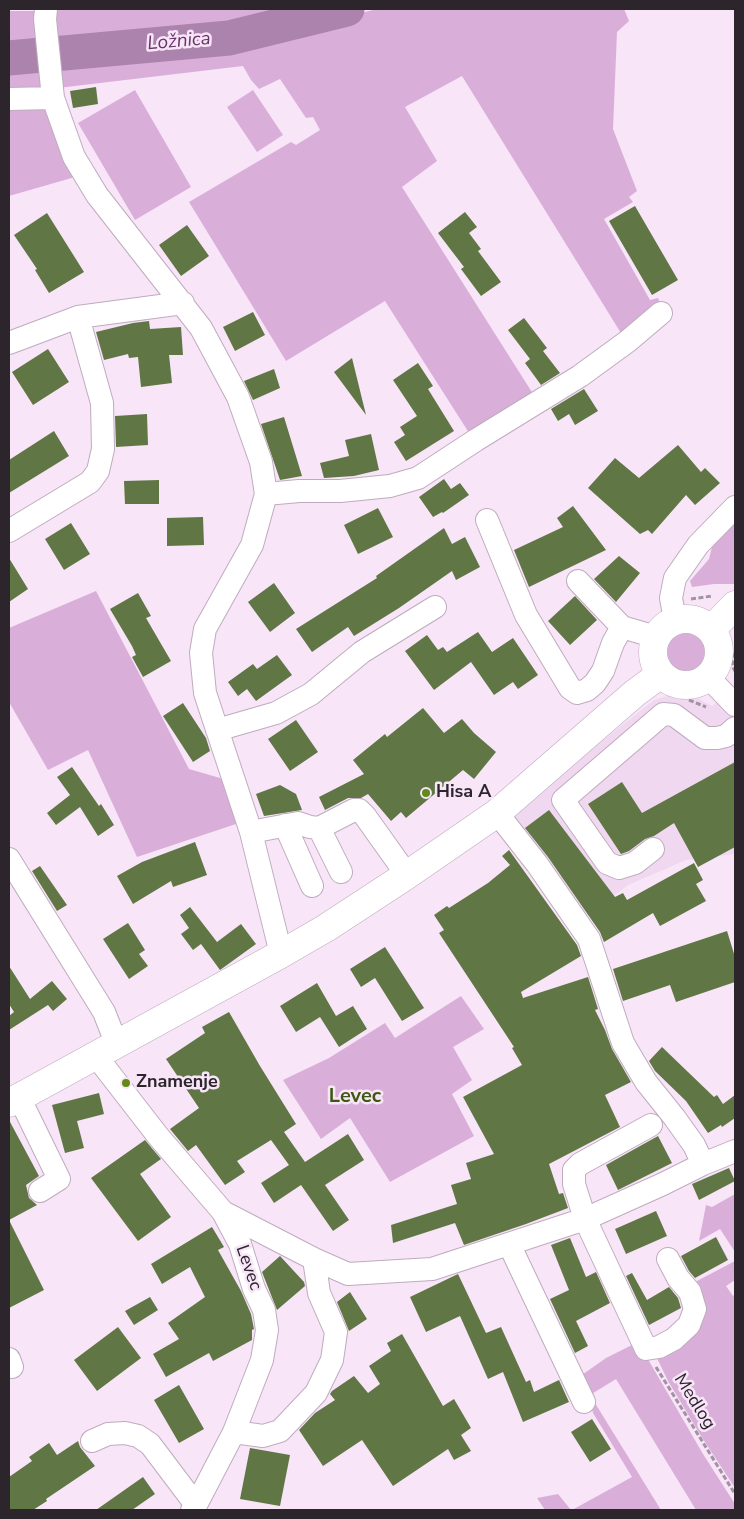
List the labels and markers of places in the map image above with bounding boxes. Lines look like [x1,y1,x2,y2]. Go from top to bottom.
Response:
place label: Hisa A [436,782,491,804]
marker: Hisa A [420,787,432,799]
place label: Znamenje [136,1072,218,1094]
marker: Znamenje [120,1077,132,1089]

